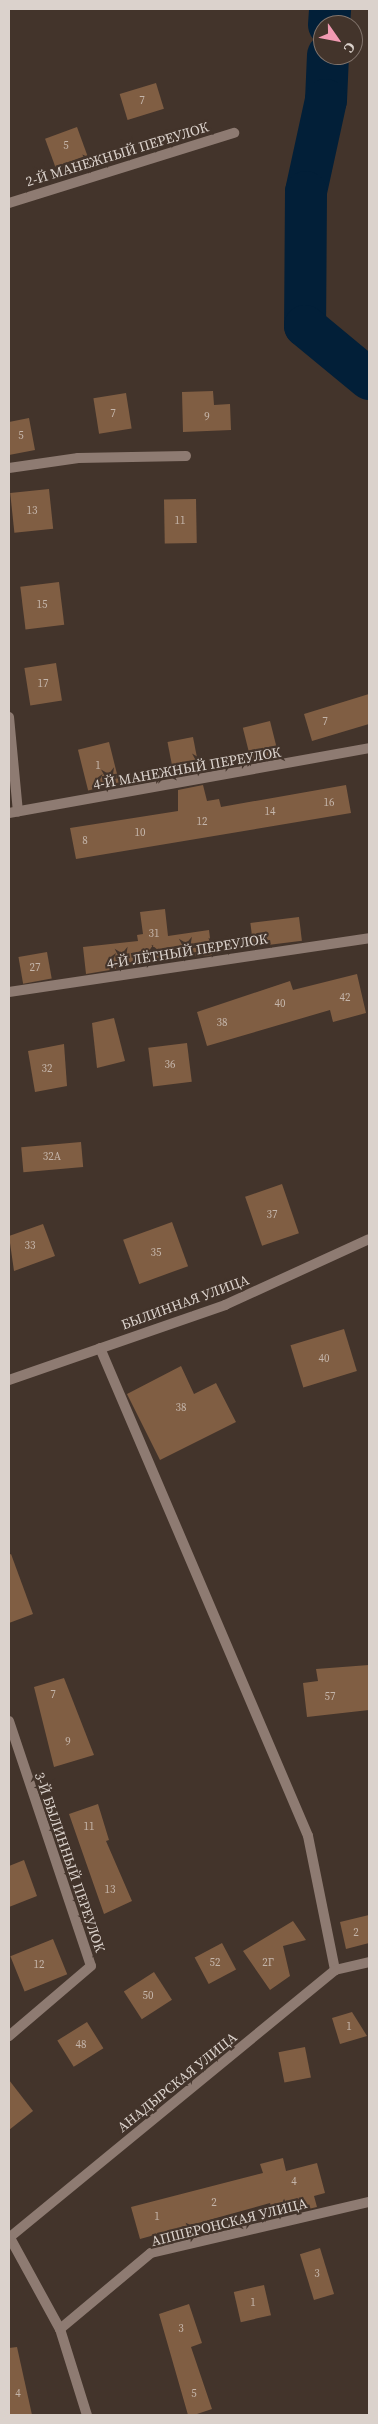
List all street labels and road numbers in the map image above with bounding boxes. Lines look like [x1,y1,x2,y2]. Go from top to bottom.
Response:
street label: 2-Й МАНЕЖНЫЙ ПЕРЕУЛОК [24,118,210,190]
street label: 4-Й МАНЕЖНЫЙ ПЕРЕУЛОК [92,743,282,793]
street label: 4-Й ЛЁТНЫЙ ПЕРЕУЛОК [105,930,269,972]
street label: БЫЛИННАЯ УЛИЦА [119,1271,251,1333]
street label: 3-Й БЫЛИННЫЙ ПЕРЕУЛОК [31,1770,109,1954]
street label: АНАДЫРСКАЯ УЛИЦА [114,2029,240,2135]
street label: АПШЕРОНСКАЯ УЛИЦА [149,2194,309,2250]

